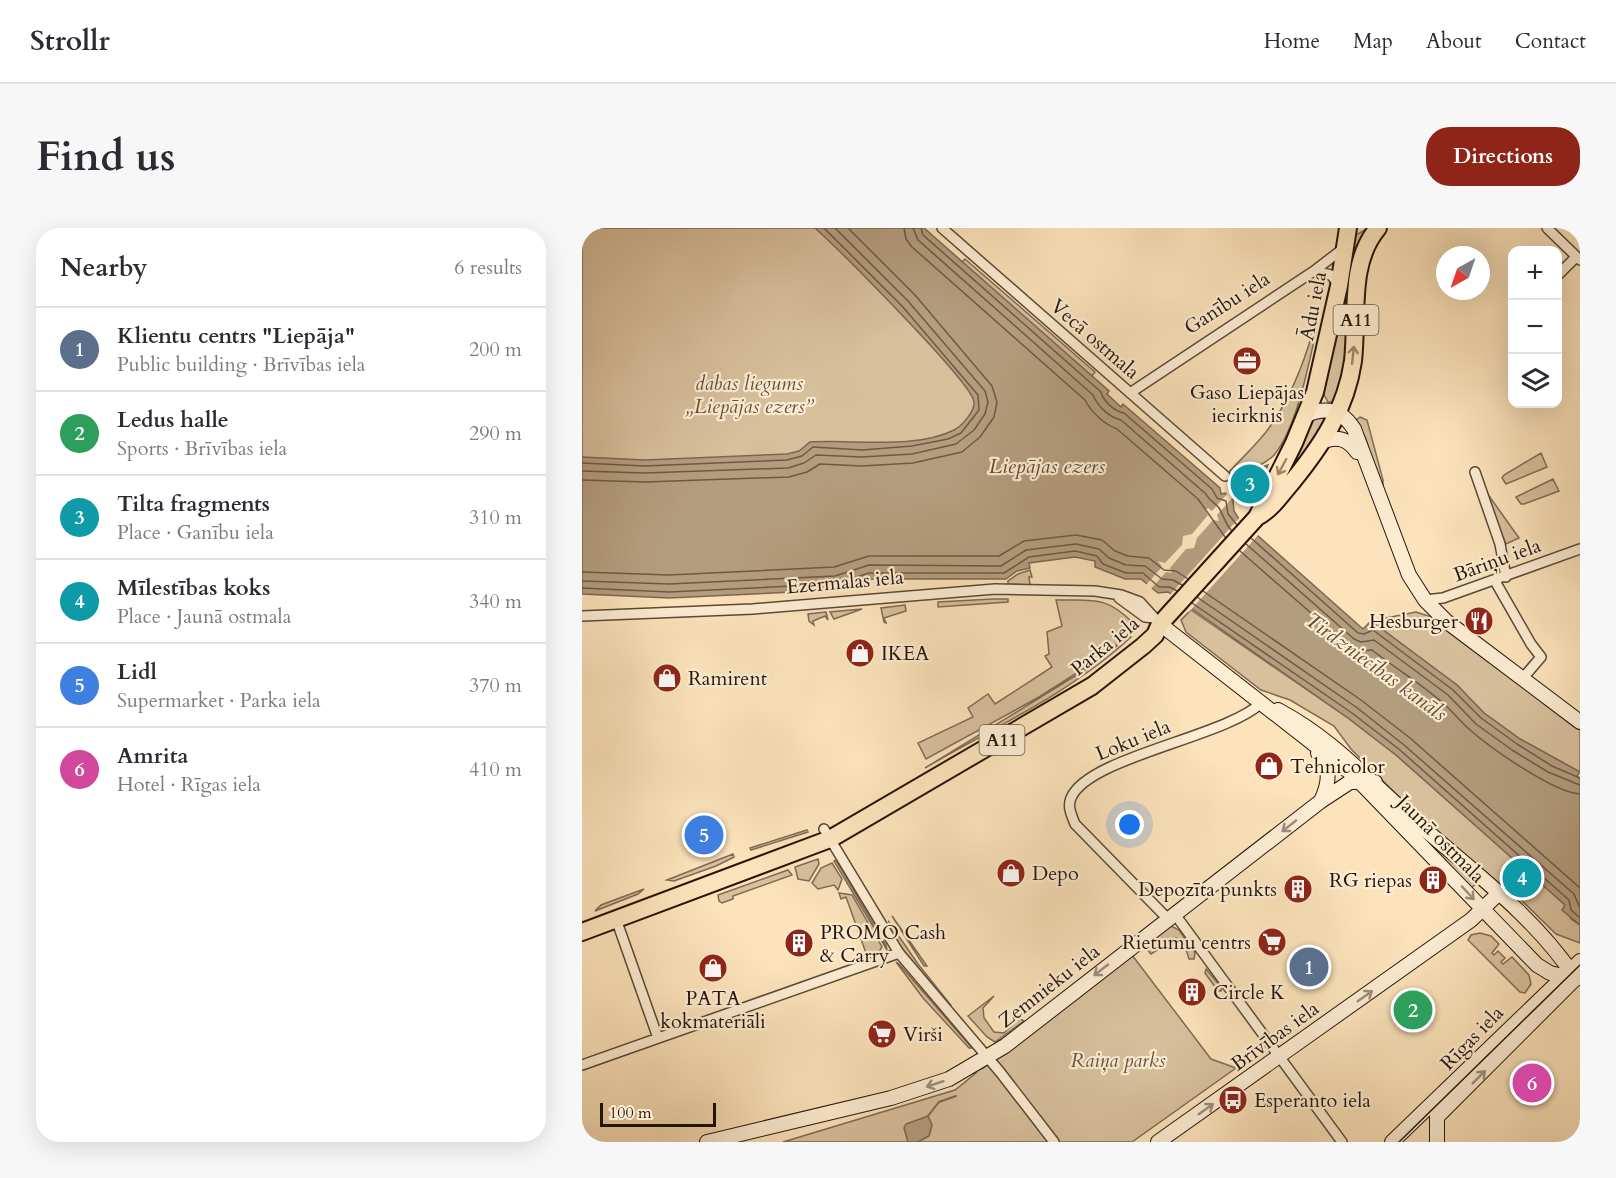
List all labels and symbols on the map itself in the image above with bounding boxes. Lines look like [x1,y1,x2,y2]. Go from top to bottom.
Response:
north arrow [1436,246,1490,300]
street label: Ganību iela [1179,265,1275,341]
street label: Ādu iela [1293,269,1333,343]
street label: Vecā ostmala [1045,293,1146,385]
road number: A11 [1334,305,1378,335]
office icon: Gaso Liepājas iecirknis [1231,345,1263,377]
one-way arrow [1347,346,1358,366]
park label: dabas liegums „Liepājas ezers” [684,370,815,420]
place label: Gaso Liepājas iecirknis [1190,379,1304,429]
water label: Liepājas ezers [989,452,1105,481]
one-way arrow [1276,458,1288,475]
pin: 3 [1230,462,1270,506]
street label: Bāriņu iela [1450,532,1545,588]
street label: Ezermalas iela [785,563,905,601]
restaurant icon: Hesburger [1463,605,1495,637]
water label: Tirdzniecības kanāls [1299,606,1453,728]
place label: Hesburger [1369,608,1459,635]
street label: Parka iela [1065,610,1145,682]
shop icon: IKEA [844,637,876,669]
place label: IKEA [881,640,930,667]
shop icon: Ramirent [651,662,683,694]
place label: Ramirent [688,665,768,692]
street label: Loku iela [1092,713,1175,767]
road number: A11 [980,725,1024,755]
shop icon: Tehnicolor [1253,750,1285,782]
place label: Tehnicolor [1290,753,1386,780]
street label: Jaunā ostmala [1389,787,1491,889]
your location [1115,810,1144,839]
pin: 5 [684,812,724,858]
one-way arrow [1281,820,1297,832]
pin: 4 [1502,856,1542,900]
shop icon: Depo [995,857,1027,889]
place label: Depo [1032,860,1079,887]
building icon: RG riepas [1417,864,1449,896]
place label: RG riepas [1329,867,1412,894]
building icon: Depozīta punkts [1282,873,1314,905]
place label: Depozīta punkts [1138,876,1277,903]
one-way arrow [1460,885,1474,900]
place label: PROMO Cash & Carry [820,919,946,969]
supermarket icon: Rietumu centrs [1256,926,1288,958]
building icon: PROMO Cash & Carry [783,927,815,959]
place label: Rietumu centrs [1122,929,1251,956]
street label: Zemnieku iela [993,938,1106,1034]
pin: 1 [1290,944,1328,990]
shop icon: PATA kokmateriāli [697,952,729,984]
one-way arrow [1093,964,1109,977]
building icon: Circle K [1176,976,1208,1008]
place label: Circle K [1213,979,1285,1006]
place label: PATA kokmateriāli [660,985,766,1035]
pin: 2 [1394,988,1432,1032]
one-way arrow [1356,990,1372,1002]
street label: Brīvības iela [1226,995,1325,1077]
street label: Rīgas iela [1434,1000,1510,1076]
supermarket icon: Virši [866,1018,898,1050]
place label: Virši [903,1021,943,1048]
park label: Raiņa parks [1070,1047,1166,1074]
pin: 6 [1512,1060,1552,1106]
one-way arrow [1471,1070,1486,1084]
one-way arrow [926,1079,945,1090]
bus stop icon: Esperanto iela [1217,1084,1249,1116]
place label: Esperanto iela [1254,1087,1371,1114]
scale bar [600,1100,716,1128]
one-way arrow [1197,1103,1214,1115]

